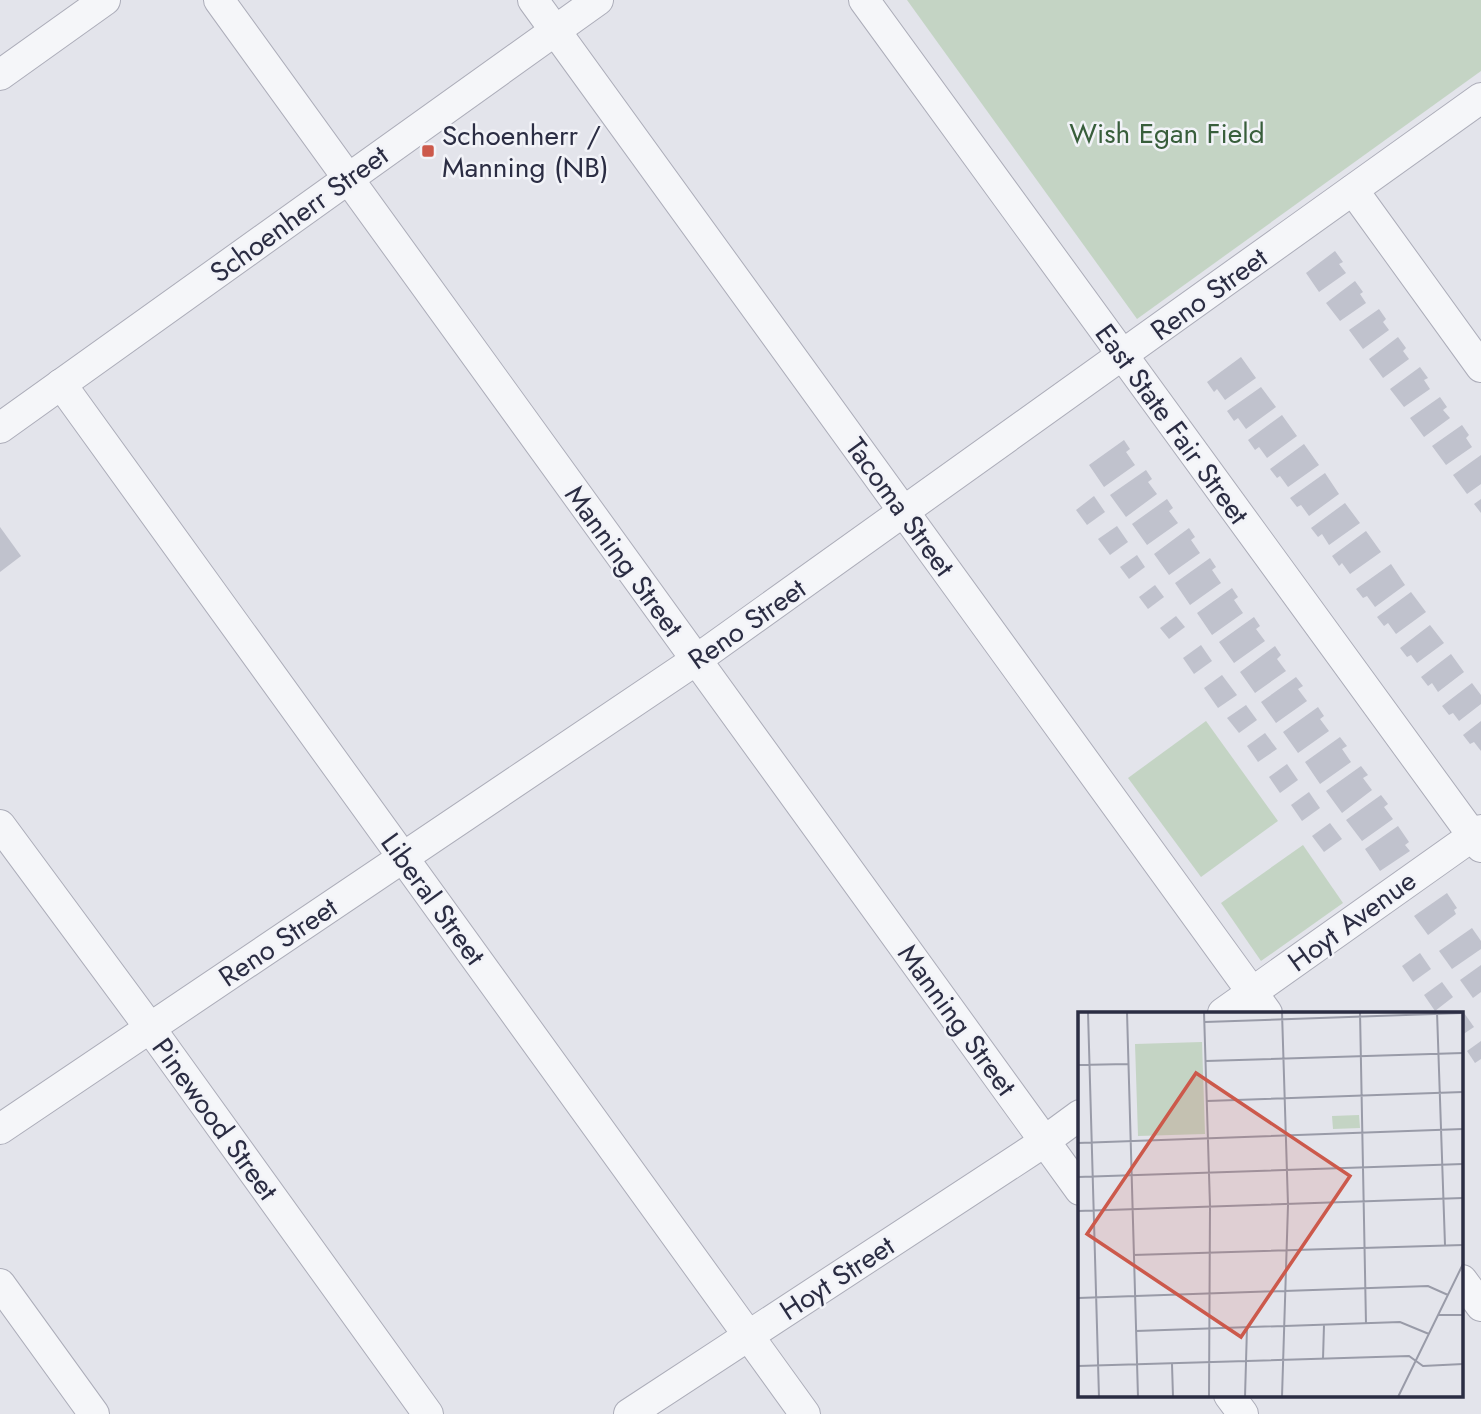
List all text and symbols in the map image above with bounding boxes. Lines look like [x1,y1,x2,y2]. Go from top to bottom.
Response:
park label: Wish Egan Field [1069,113,1265,154]
place label: Schoenherr / Manning (NB) [442,115,609,188]
street label: Schoenherr Street [201,135,397,293]
marker: Schoenherr / Manning (NB) [420,143,436,159]
street label: Reno Street [1142,237,1276,350]
street label: East State Fair Street [1085,315,1259,533]
street label: Tacoma Street [836,429,965,585]
street label: Manning Street [555,477,693,646]
street label: Reno Street [680,568,814,680]
street label: Liberal Street [371,824,495,974]
street label: Hoyt Avenue [1279,860,1425,982]
street label: Reno Street [210,887,346,997]
street label: Manning Street [888,936,1026,1105]
inset map [1078,1012,1464,1396]
street label: Pinewood Street [142,1029,288,1209]
street label: Hoyt Street [772,1225,903,1330]

